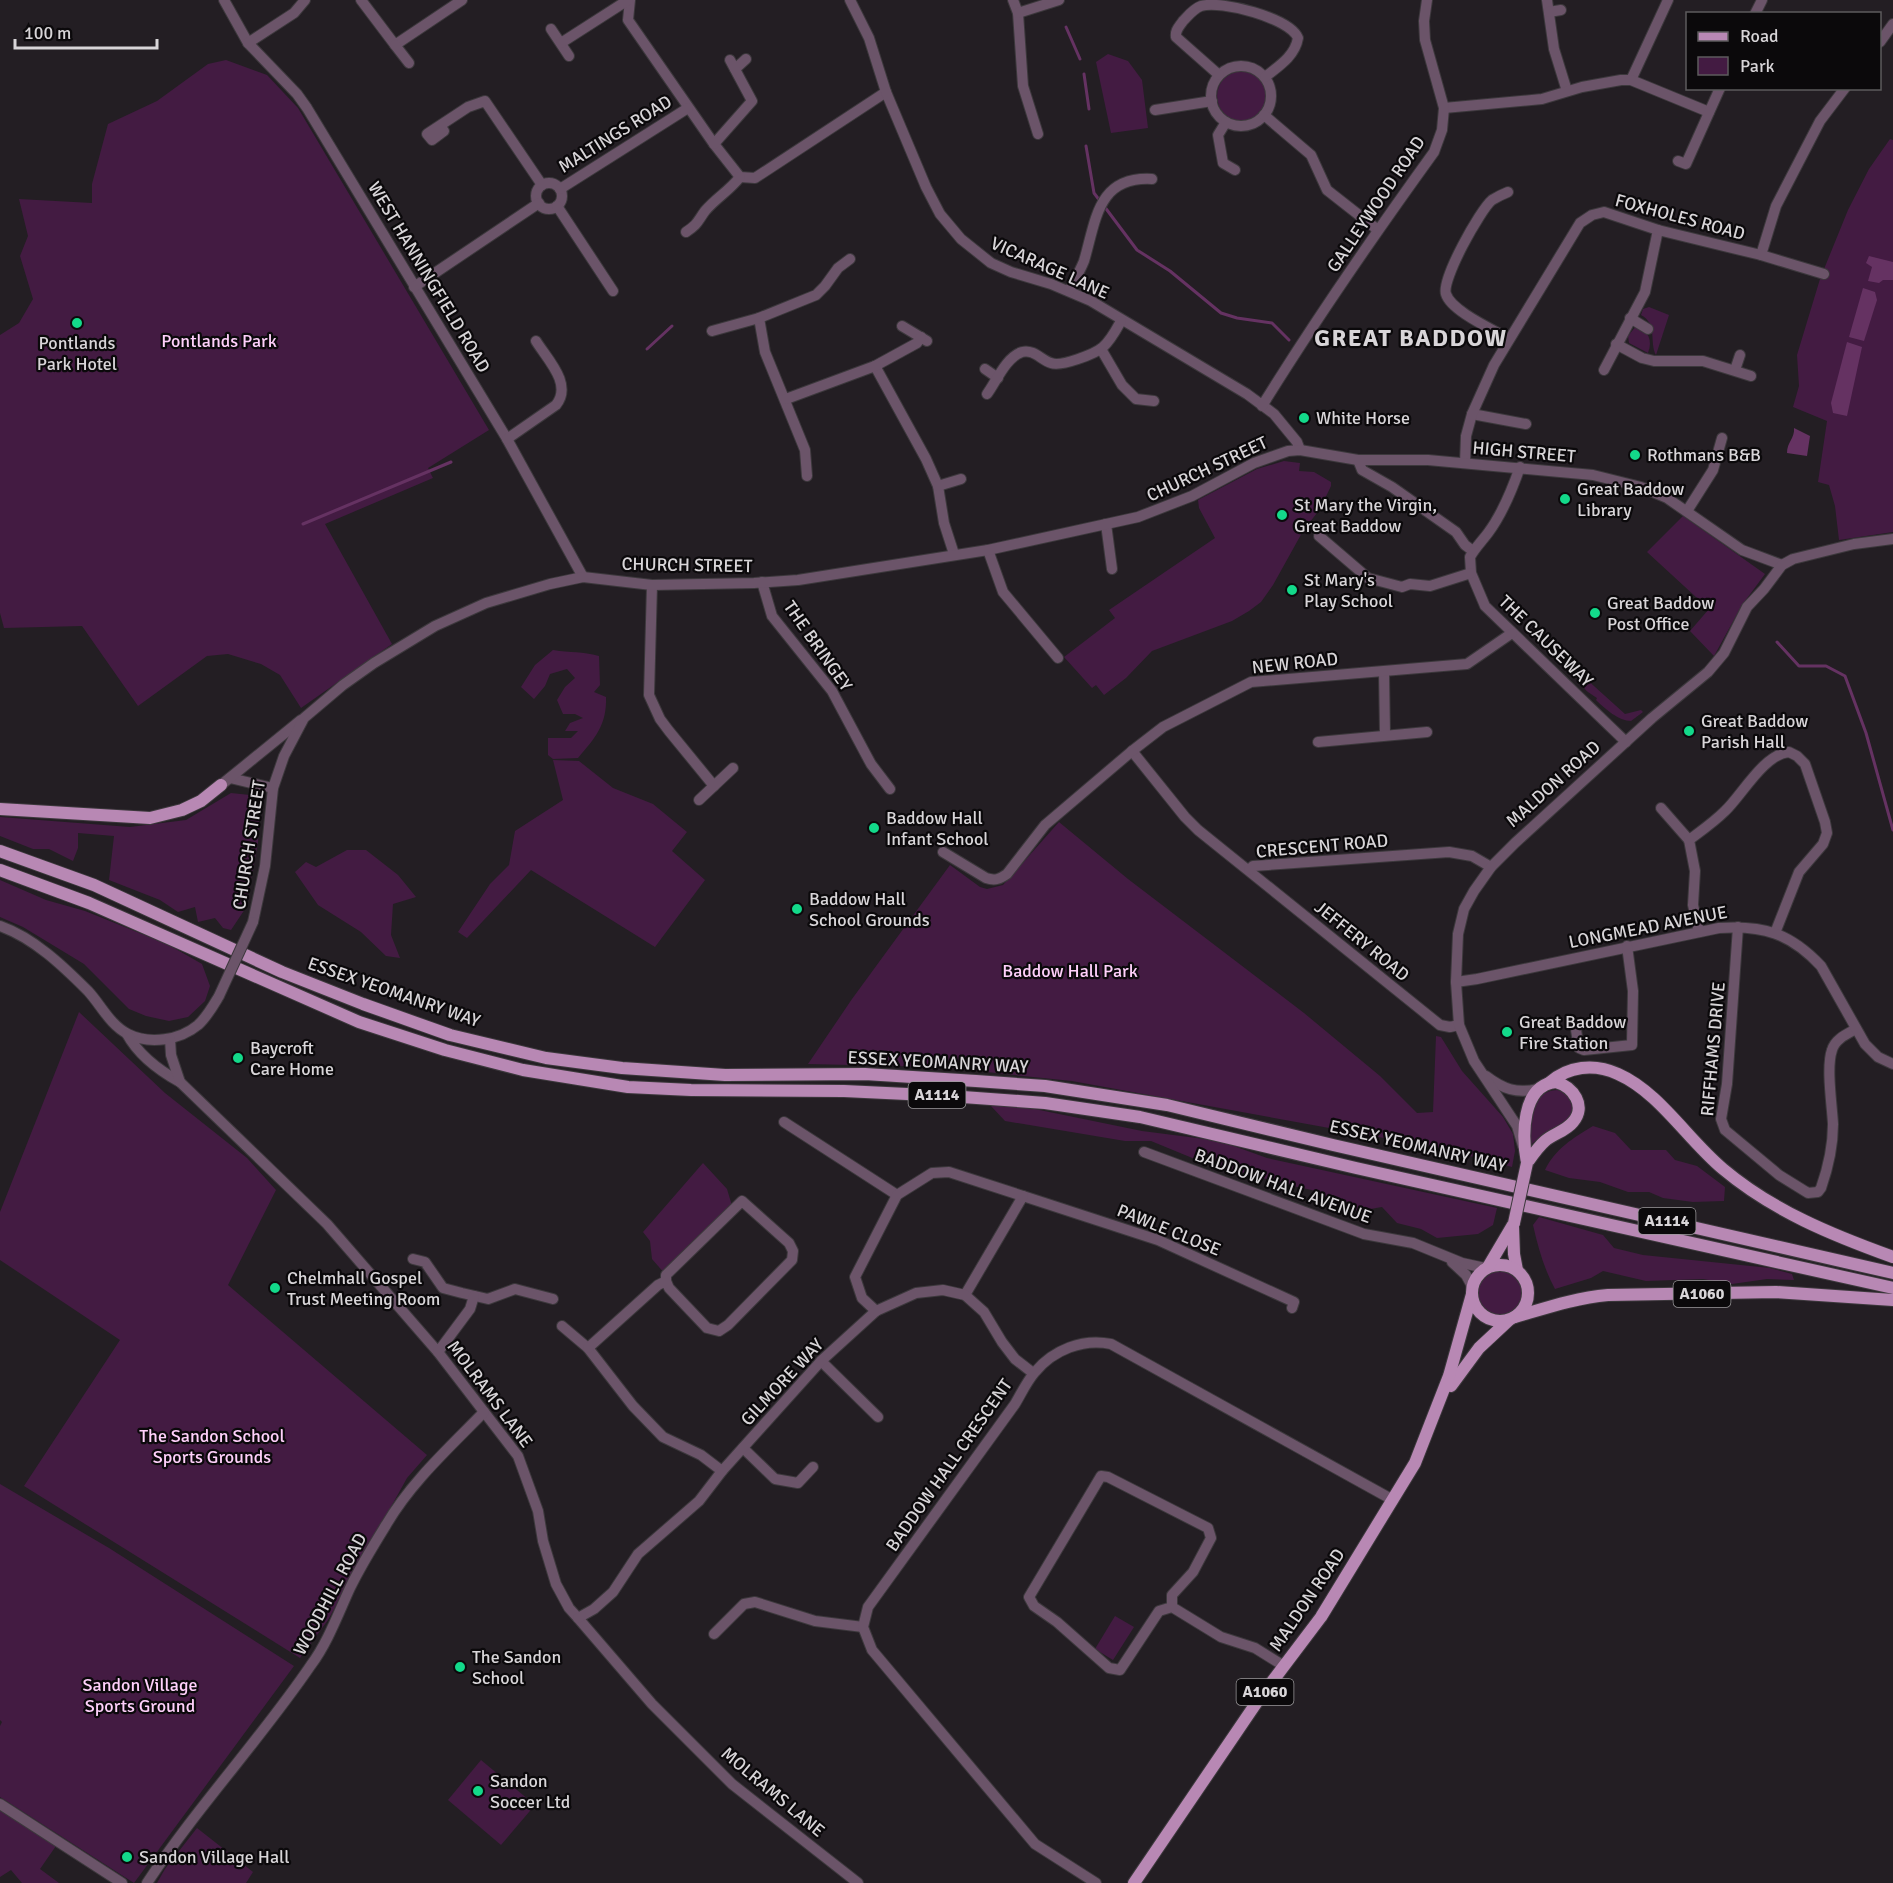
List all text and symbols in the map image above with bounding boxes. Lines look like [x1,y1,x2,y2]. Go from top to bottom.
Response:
scale bar [15,12,158,50]
legend [1686,12,1881,90]
text: 100 m [24,22,71,44]
text: Road [1740,25,1779,47]
text: Park [1740,55,1775,77]
street label: MALTINGS ROAD [554,90,676,178]
street label: GALLEYWOOD ROAD [1322,132,1430,276]
street label: WEST HANNINGFIELD ROAD [363,177,495,377]
street label: FOXHOLES ROAD [1613,189,1747,245]
street label: VICARAGE LANE [987,232,1113,304]
marker: Pontlands Park Hotel [70,316,84,330]
district label: GREAT BADDOW [1314,323,1508,353]
park label: Pontlands Park [161,330,277,352]
place label: Pontlands Park Hotel [37,332,117,375]
place label: White Horse [1316,407,1410,429]
marker: White Horse [1297,411,1311,425]
street label: CHURCH STREET [1143,431,1271,507]
street label: HIGH STREET [1471,437,1577,467]
place label: Rothmans B&B [1647,444,1761,466]
marker: Rothmans B&B [1628,448,1642,462]
place label: Great Baddow Library [1577,478,1684,521]
marker: Great Baddow Library [1558,492,1572,506]
place label: St Mary the Virgin, Great Baddow [1294,494,1437,537]
marker: St Mary the Virgin, Great Baddow [1275,508,1289,522]
street label: CHURCH STREET [621,553,753,577]
place label: St Mary's Play School [1304,569,1393,612]
marker: St Mary's Play School [1285,583,1299,597]
street label: THE CAUSEWAY [1494,590,1598,692]
place label: Great Baddow Post Office [1607,592,1714,635]
street label: THE BRINGEY [779,597,857,695]
marker: Great Baddow Post Office [1588,606,1602,620]
street label: NEW ROAD [1251,648,1339,678]
place label: Great Baddow Parish Hall [1701,710,1808,753]
marker: Great Baddow Parish Hall [1682,724,1696,738]
street label: MALDON ROAD [1501,736,1605,832]
street label: CHURCH STREET [228,778,270,911]
place label: Baddow Hall Infant School [886,807,989,850]
marker: Baddow Hall Infant School [867,821,881,835]
street label: CRESCENT ROAD [1255,829,1389,863]
place label: Baddow Hall School Grounds [809,888,930,931]
street label: JEFFERY ROAD [1310,896,1414,986]
street label: LONGMEAD AVENUE [1567,901,1729,953]
marker: Baddow Hall School Grounds [790,902,804,916]
street label: ESSEX YEOMANRY WAY [305,952,483,1032]
park label: Baddow Hall Park [1002,960,1138,982]
street label: RIFFHAMS DRIVE [1696,981,1730,1117]
place label: Great Baddow Fire Station [1519,1011,1626,1054]
marker: Great Baddow Fire Station [1500,1025,1514,1039]
place label: Baycroft Care Home [250,1037,334,1080]
street label: ESSEX YEOMANRY WAY [847,1046,1029,1078]
marker: Baycroft Care Home [231,1051,245,1065]
road number: A1114 [908,1082,966,1108]
street label: ESSEX YEOMANRY WAY [1327,1115,1509,1177]
street label: BADDOW HALL AVENUE [1191,1144,1375,1228]
street label: PAWLE CLOSE [1114,1199,1224,1261]
road number: A1114 [1638,1208,1696,1234]
place label: Chelmhall Gospel Trust Meeting Room [287,1267,440,1310]
marker: Chelmhall Gospel Trust Meeting Room [268,1281,282,1295]
road number: A1060 [1674,1281,1730,1307]
street label: GILMORE WAY [736,1334,828,1430]
street label: MOLRAMS LANE [443,1336,537,1452]
street label: BADDOW HALL CRESCENT [881,1374,1017,1556]
park label: The Sandon School Sports Grounds [139,1425,285,1468]
street label: WOODHILL ROAD [289,1529,371,1659]
street label: MALDON ROAD [1265,1544,1349,1656]
place label: The Sandon School [472,1646,561,1689]
marker: The Sandon School [453,1660,467,1674]
park label: Sandon Village Sports Ground [83,1674,197,1717]
road number: A1060 [1236,1679,1294,1705]
street label: MOLRAMS LANE [717,1742,829,1842]
place label: Sandon Soccer Ltd [490,1770,570,1813]
marker: Sandon Soccer Ltd [471,1784,485,1798]
place label: Sandon Village Hall [139,1846,289,1868]
marker: Sandon Village Hall [120,1850,134,1864]

